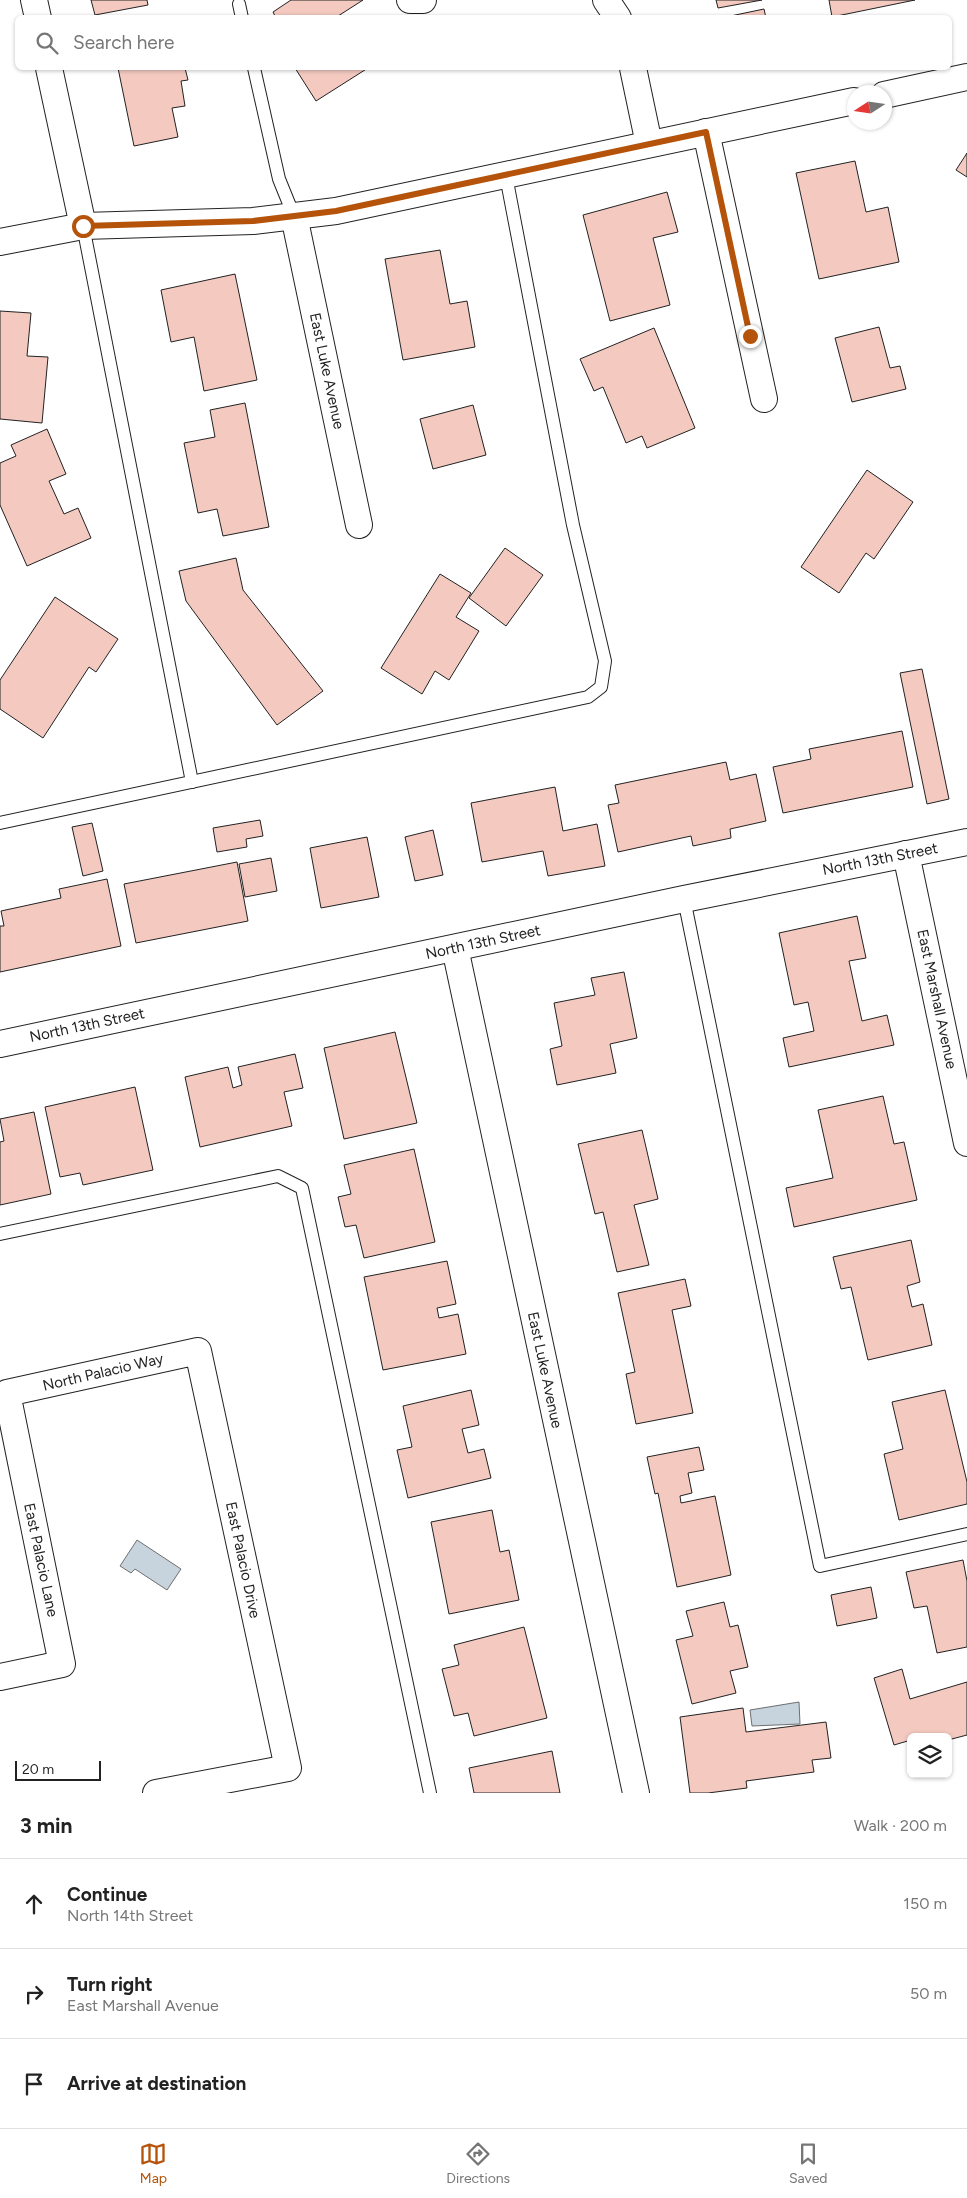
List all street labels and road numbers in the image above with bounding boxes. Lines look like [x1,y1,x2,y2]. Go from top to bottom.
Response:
street label: East Luke Avenue [306,311,348,431]
street label: North 13th Street [821,839,940,879]
street label: North 13th Street [424,921,543,963]
street label: East Marshall Avenue [913,928,961,1070]
street label: North 13th Street [28,1004,147,1046]
street label: East Luke Avenue [524,1310,566,1430]
street label: North Palacio Way [41,1349,165,1395]
street label: East Palacio Drive [222,1500,264,1620]
street label: East Palacio Lane [20,1501,62,1619]

